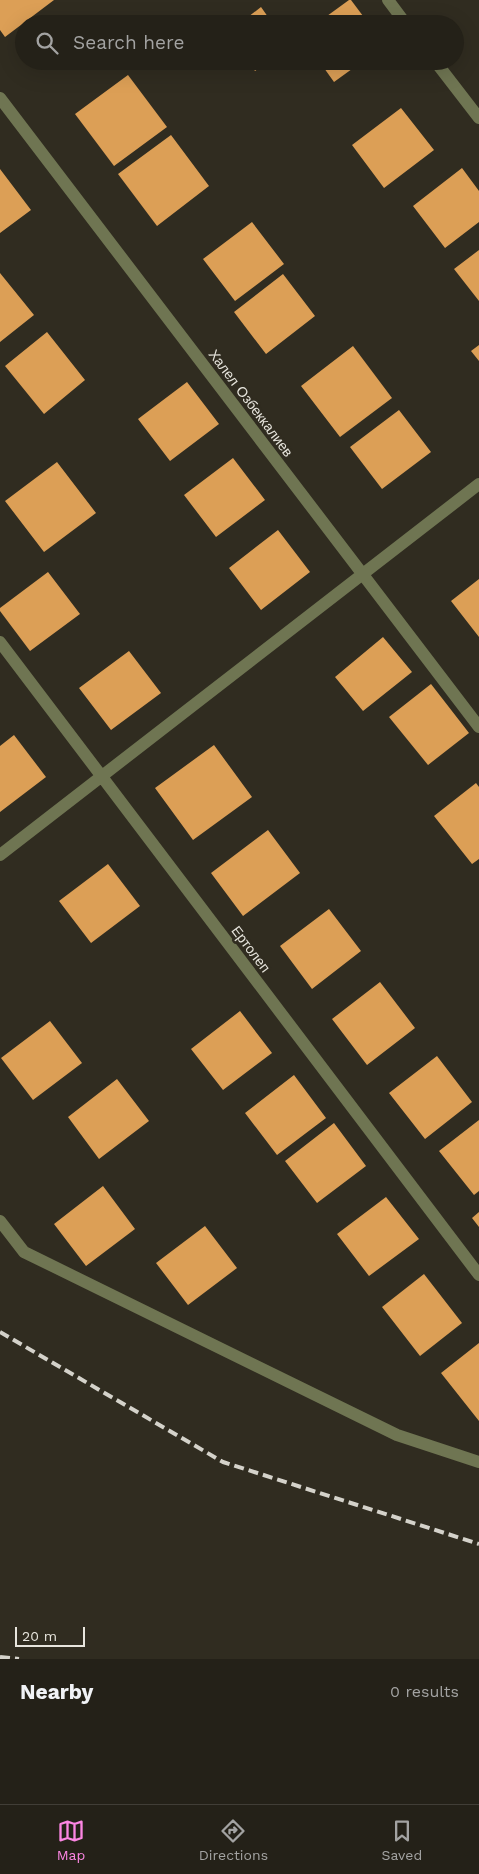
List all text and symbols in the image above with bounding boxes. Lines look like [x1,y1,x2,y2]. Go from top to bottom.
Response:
search box [15,15,464,70]
icon: search [33,29,61,57]
text: Search here [73,31,184,54]
street label: Халел Озбеккалиев [206,346,296,460]
street label: Ертолеп [228,923,274,975]
scale bar [15,1624,85,1647]
text: 20 m [22,1628,57,1644]
text: Nearby [20,1679,93,1704]
text: 0 results [390,1682,459,1701]
tab: Map [57,1817,85,1863]
tab: Directions [199,1817,268,1863]
tab: Saved [382,1817,422,1863]

